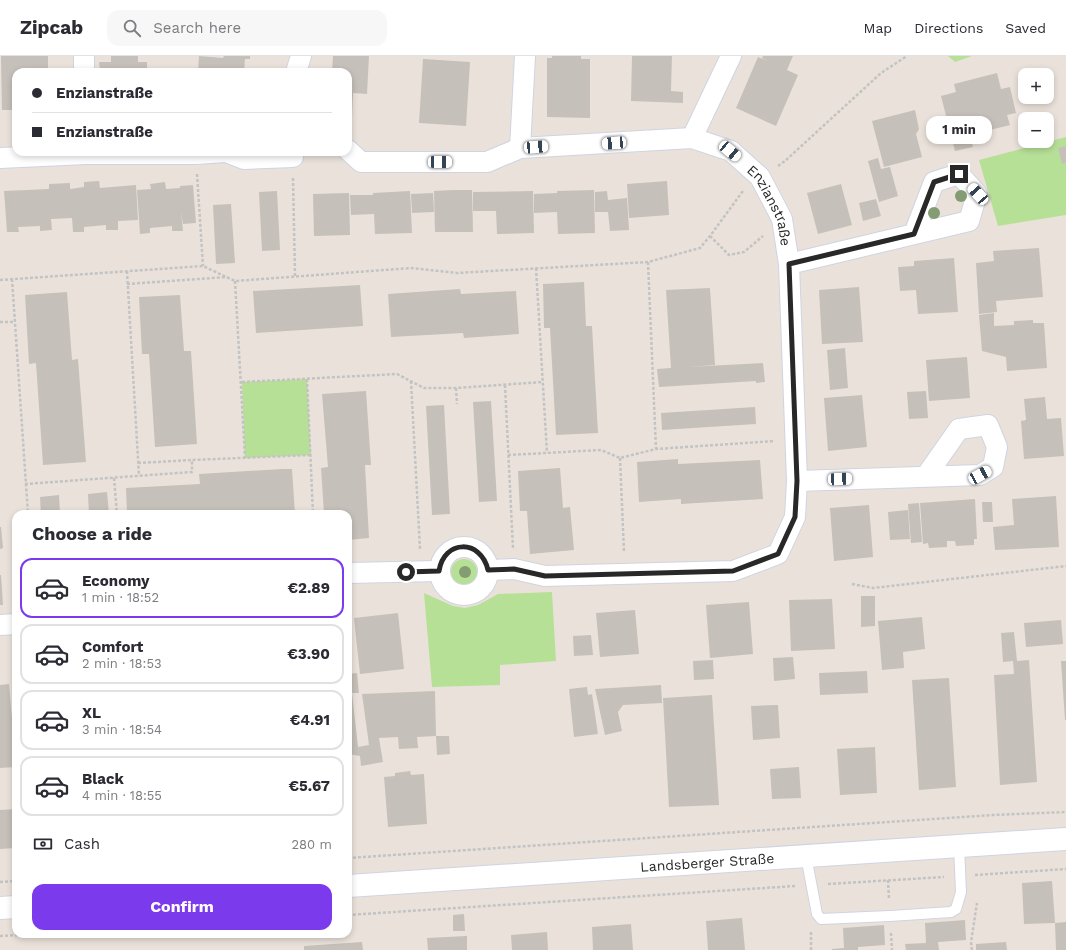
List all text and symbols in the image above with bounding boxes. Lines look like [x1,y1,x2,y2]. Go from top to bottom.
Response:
search box [107,10,387,46]
text: Zipcab [20,16,83,39]
icon: search [121,17,143,39]
text: Search here [153,19,241,37]
text: Map [864,20,892,36]
text: Directions [914,20,983,36]
text: Saved [1005,20,1046,36]
map controls [1018,68,1054,148]
button: + [1018,68,1054,104]
text: Enzianstraße [56,84,153,102]
button: − [1018,112,1054,148]
callout: 1 min [926,116,992,144]
text: 1 min [942,122,976,137]
text: Enzianstraße [56,123,153,141]
car [602,136,626,150]
car [717,139,743,163]
car [524,140,548,154]
car [428,156,452,168]
street label: Enzianstraße [744,161,794,247]
route end [950,165,968,183]
car [966,181,990,207]
car [967,464,993,486]
car [828,473,852,485]
text: Choose a ride [32,523,152,544]
route start [397,563,415,581]
icon: car [34,570,70,606]
text: Economy [82,572,149,590]
text: €2.89 [288,579,330,597]
text: 1 min · 18:52 [82,590,159,605]
icon: car [34,636,70,672]
text: Comfort [82,638,143,656]
text: €3.90 [287,645,330,663]
text: 2 min · 18:53 [82,656,162,671]
icon: car [34,702,70,738]
text: XL [82,704,101,722]
text: €4.91 [290,711,330,729]
text: 3 min · 18:54 [82,722,162,737]
icon: car [34,768,70,804]
text: Black [82,770,124,788]
text: €5.67 [288,777,330,795]
text: 4 min · 18:55 [82,788,162,803]
icon: cash [32,833,54,855]
text: Cash [64,835,100,853]
text: 280 m [292,837,332,852]
street label: Landsberger Straße [640,850,775,875]
button: Confirm [32,884,332,930]

